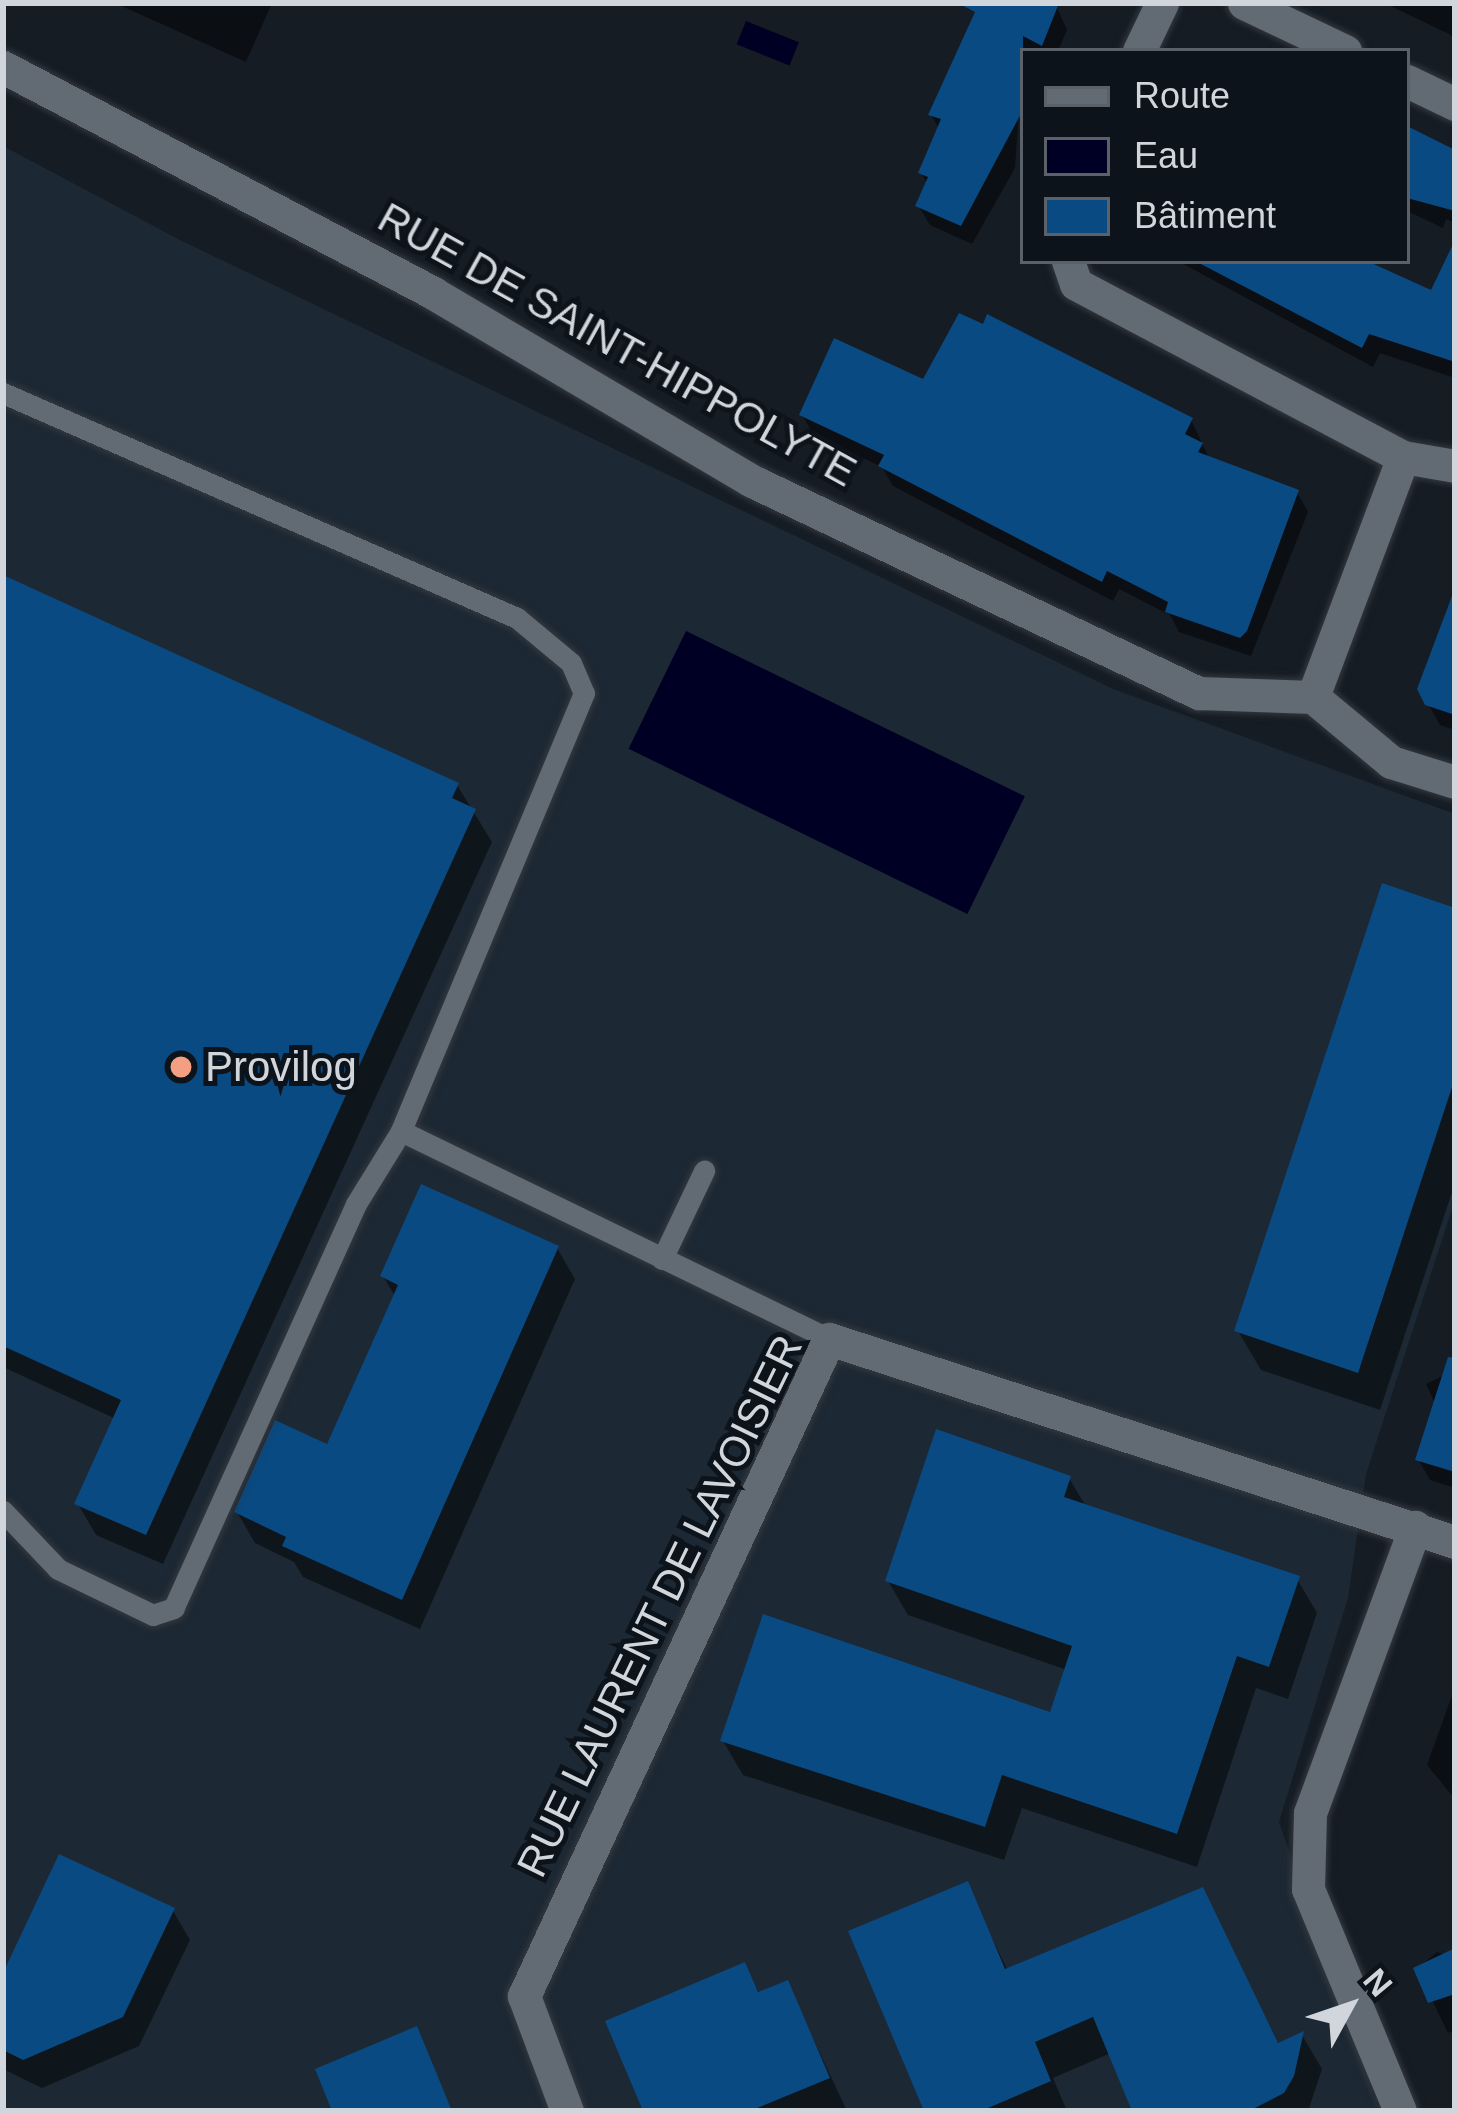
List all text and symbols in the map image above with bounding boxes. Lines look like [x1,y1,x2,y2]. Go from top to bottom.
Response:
legend [1020,48,1410,264]
text: Route [1134,75,1230,116]
text: Eau [1134,135,1198,176]
street label: RUE DE SAINT-HIPPOLYTE [369,192,865,498]
text: Bâtiment [1134,195,1276,236]
place label: Provilog [205,1042,357,1092]
marker: Provilog [168,1054,194,1080]
street label: RUE LAURENT DE LAVOISIER [507,1327,813,1885]
north arrow [1290,1946,1410,2066]
text: N [1356,1962,1400,2004]

